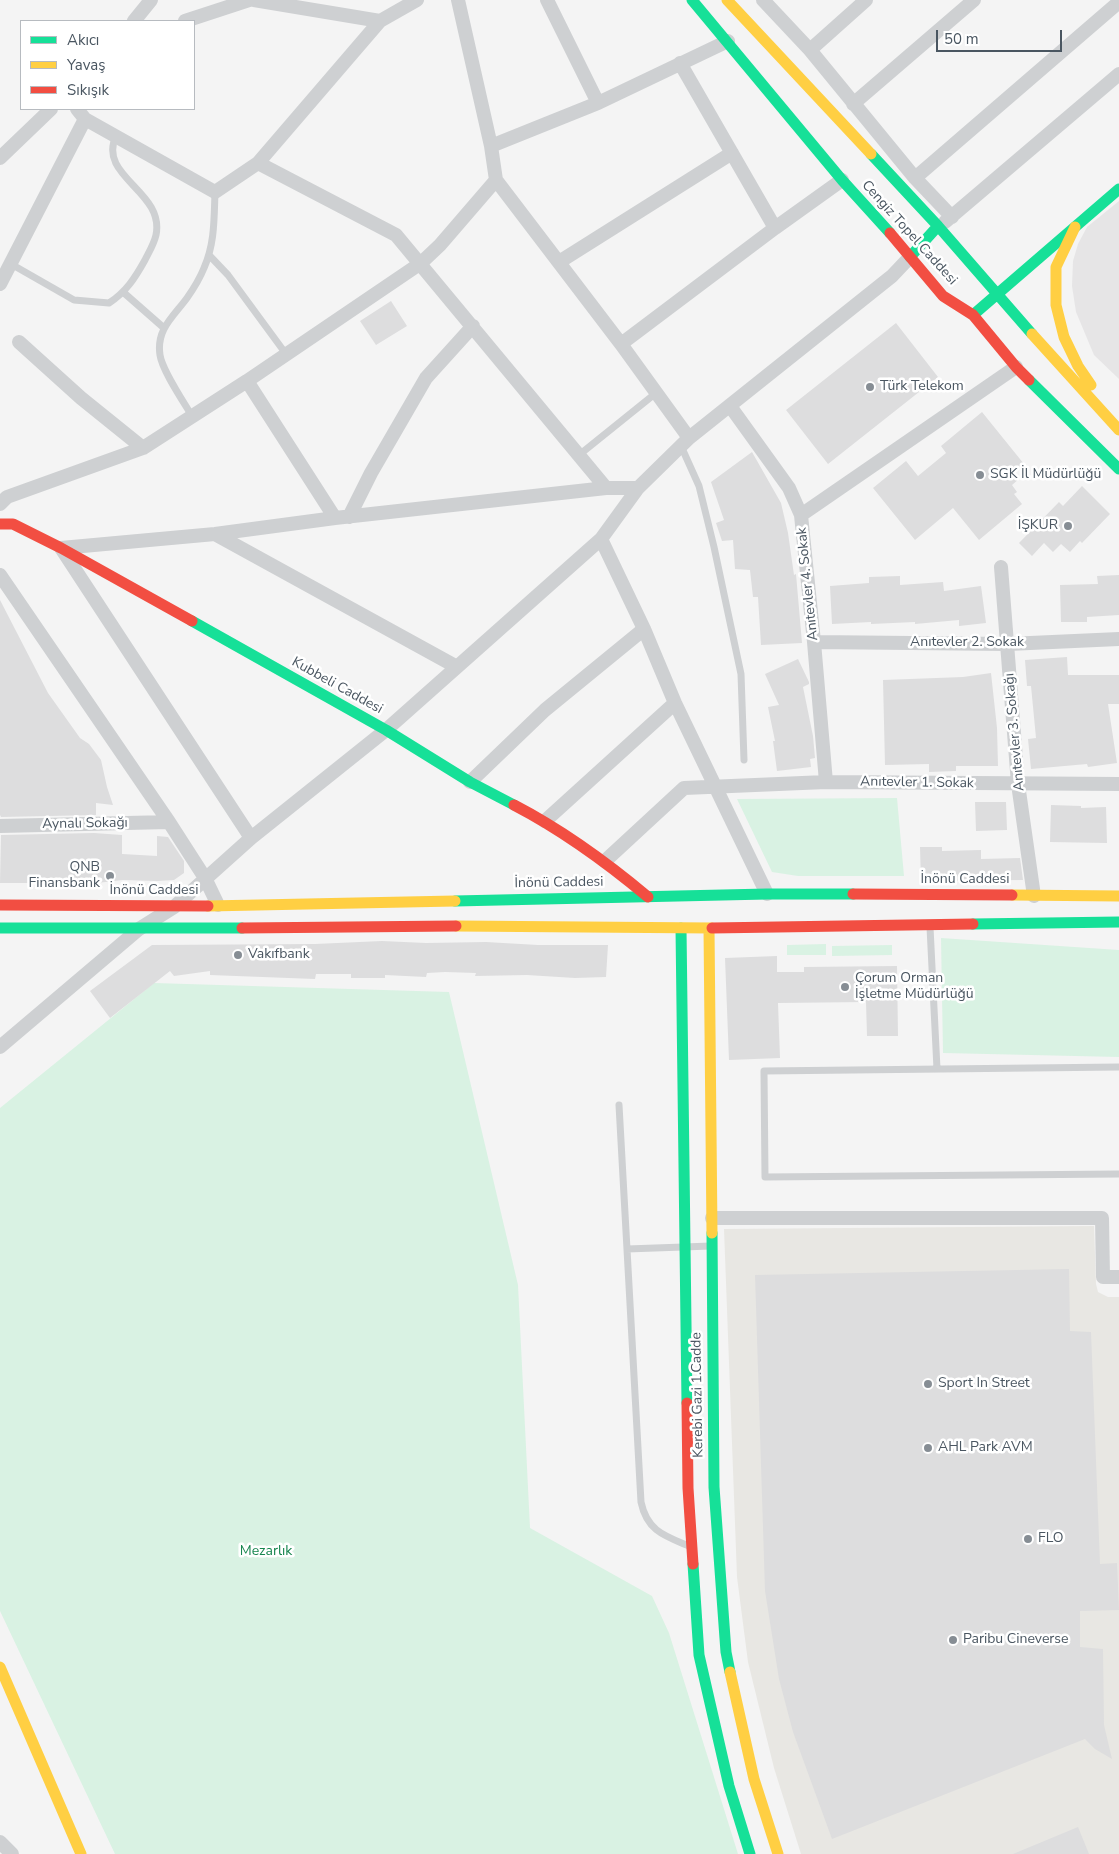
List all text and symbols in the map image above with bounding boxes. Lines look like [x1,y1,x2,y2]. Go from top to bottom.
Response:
legend [20,20,195,110]
scale bar [939,20,1065,52]
text: 50 m [944,29,979,49]
text: Akıcı [67,30,99,50]
text: Yavaş [67,55,105,75]
text: Sıkışık [67,80,109,100]
street label: Cengiz Topel Caddesi [858,177,960,289]
place label: Türk Telekom [880,379,964,395]
marker: Türk Telekom [864,381,876,393]
place label: SGK İl Müdürlüğü [990,467,1101,483]
marker: SGK İl Müdürlüğü [974,469,986,481]
place label: İŞKUR [1018,518,1058,534]
marker: İŞKUR [1062,520,1074,532]
street label: Anıtevler 4. Sokak [794,526,822,642]
street label: Anıtevler 2. Sokak [910,635,1024,651]
street label: Kubbeli Caddesi [289,654,385,718]
street label: Anıtevler 3. Sokağı [1001,672,1029,792]
street label: Anıtevler 1. Sokak [860,774,974,792]
street label: Aynalı Sokağı [42,815,128,833]
place label: QNB Finansbank [28,860,100,892]
marker: QNB Finansbank [104,870,116,882]
street label: İnönü Caddesi [920,872,1010,888]
street label: İnönü Caddesi [514,874,604,892]
street label: İnönü Caddesi [109,883,199,899]
place label: Vakıfbank [248,947,310,963]
marker: Vakıfbank [232,949,244,961]
place label: Çorum Orman İşletme Müdürlüğü [855,971,974,1004]
marker: Çorum Orman İşletme Müdürlüğü [839,981,851,993]
street label: Kerebi Gazi 1.Cadde [689,1332,707,1458]
place label: Sport In Street [938,1376,1030,1392]
marker: Sport In Street [922,1378,934,1390]
place label: AHL Park AVM [938,1440,1033,1456]
marker: AHL Park AVM [922,1442,934,1454]
place label: FLO [1038,1531,1064,1547]
marker: FLO [1022,1533,1034,1545]
park label: Mezarlık [240,1544,292,1560]
place label: Paribu Cineverse [963,1632,1068,1648]
marker: Paribu Cineverse [947,1634,959,1646]

